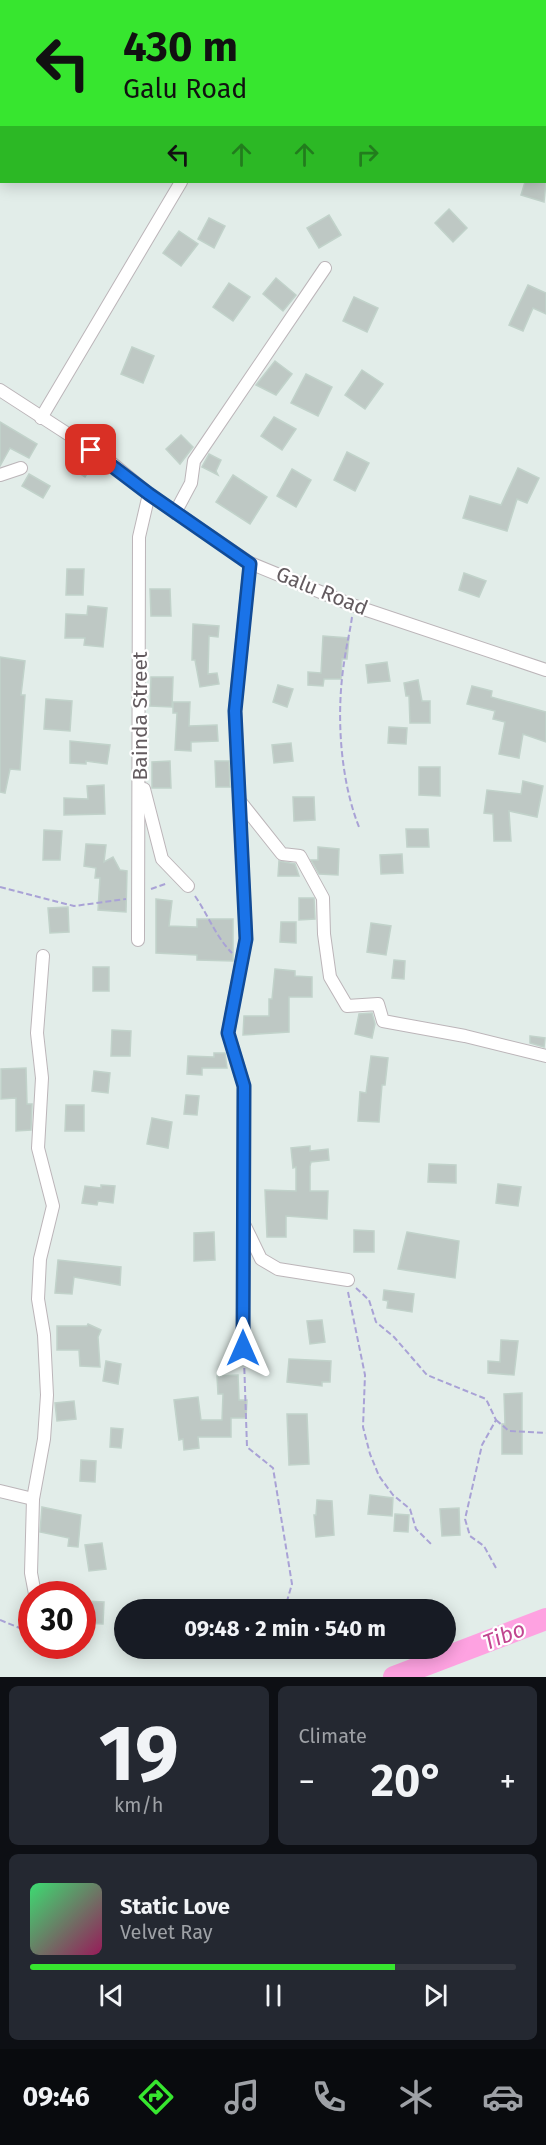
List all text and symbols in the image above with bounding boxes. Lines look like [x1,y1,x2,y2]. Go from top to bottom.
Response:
text: 430 m [123,22,238,72]
icon: left [24,24,102,102]
text: Galu Road [123,73,248,105]
icon: left [162,138,195,171]
icon: ahead [225,138,258,171]
icon: ahead [288,138,321,171]
icon: right [351,138,384,171]
pin [65,424,116,475]
icon: arrive [74,433,107,466]
street label: Galu Road [272,561,372,621]
street label: Bainda Street [127,651,153,780]
position arrow [211,1316,275,1380]
speed limit sign: 30 [18,1581,96,1659]
text: 09:48 · 2 min · 540 m [184,1615,386,1642]
water label: Tibo [479,1615,529,1656]
text: 19 [99,1707,179,1801]
text: Climate [299,1724,367,1748]
text: 20° [371,1754,444,1808]
text: − [299,1762,315,1802]
text: + [500,1762,516,1802]
text: km/h [114,1793,164,1817]
text: Static Love [120,1893,230,1920]
text: Velvet Ray [120,1920,213,1944]
icon: previous [95,1979,128,2012]
icon: pause [257,1979,290,2012]
icon: next [419,1979,452,2012]
icon: directions [135,2076,177,2118]
icon: music [221,2076,263,2118]
icon: phone [308,2076,350,2118]
icon: climate [395,2076,437,2118]
icon: car [482,2076,524,2118]
text: 09:46 [22,2081,90,2113]

